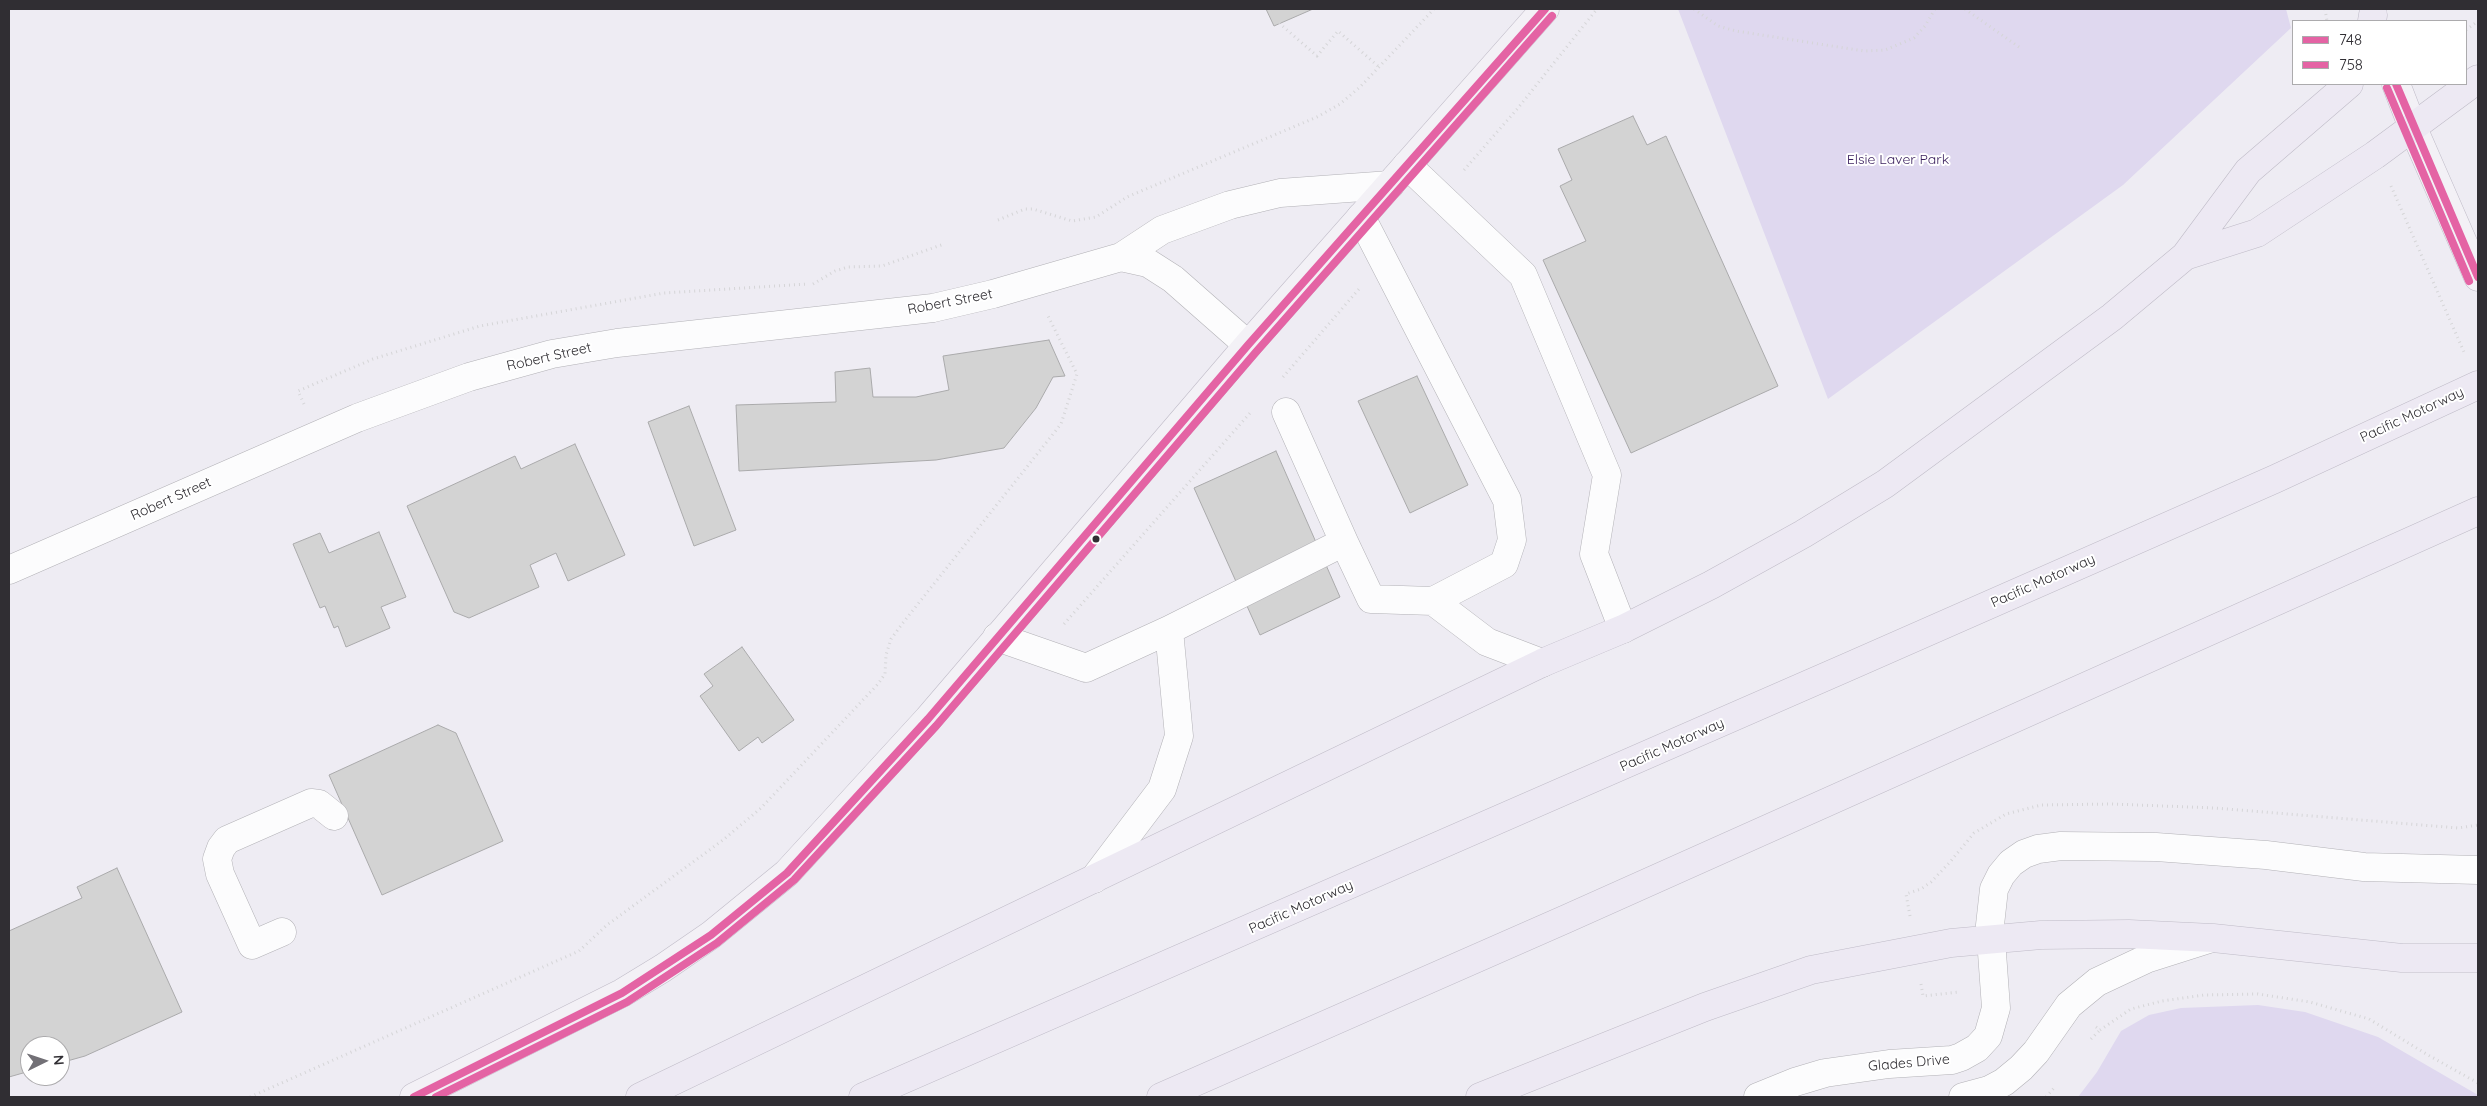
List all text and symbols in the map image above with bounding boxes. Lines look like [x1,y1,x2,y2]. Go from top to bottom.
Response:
legend [2292,20,2467,85]
text: 748 [2339,30,2362,49]
text: 758 [2339,55,2363,74]
park label: Elsie Laver Park [1847,152,1949,168]
street label: Robert Street [906,286,994,318]
street label: Robert Street [505,339,593,375]
street label: Pacific Motorway [2358,384,2466,446]
street label: Robert Street [128,474,214,524]
unlabelled marker [1091,534,1101,544]
street label: Pacific Motorway [1988,550,2098,612]
street label: Pacific Motorway [1617,714,1727,776]
street label: Pacific Motorway [1246,876,1356,938]
north arrow [20,1036,70,1086]
street label: Glades Drive [1867,1051,1951,1075]
text: N [50,1054,68,1066]

